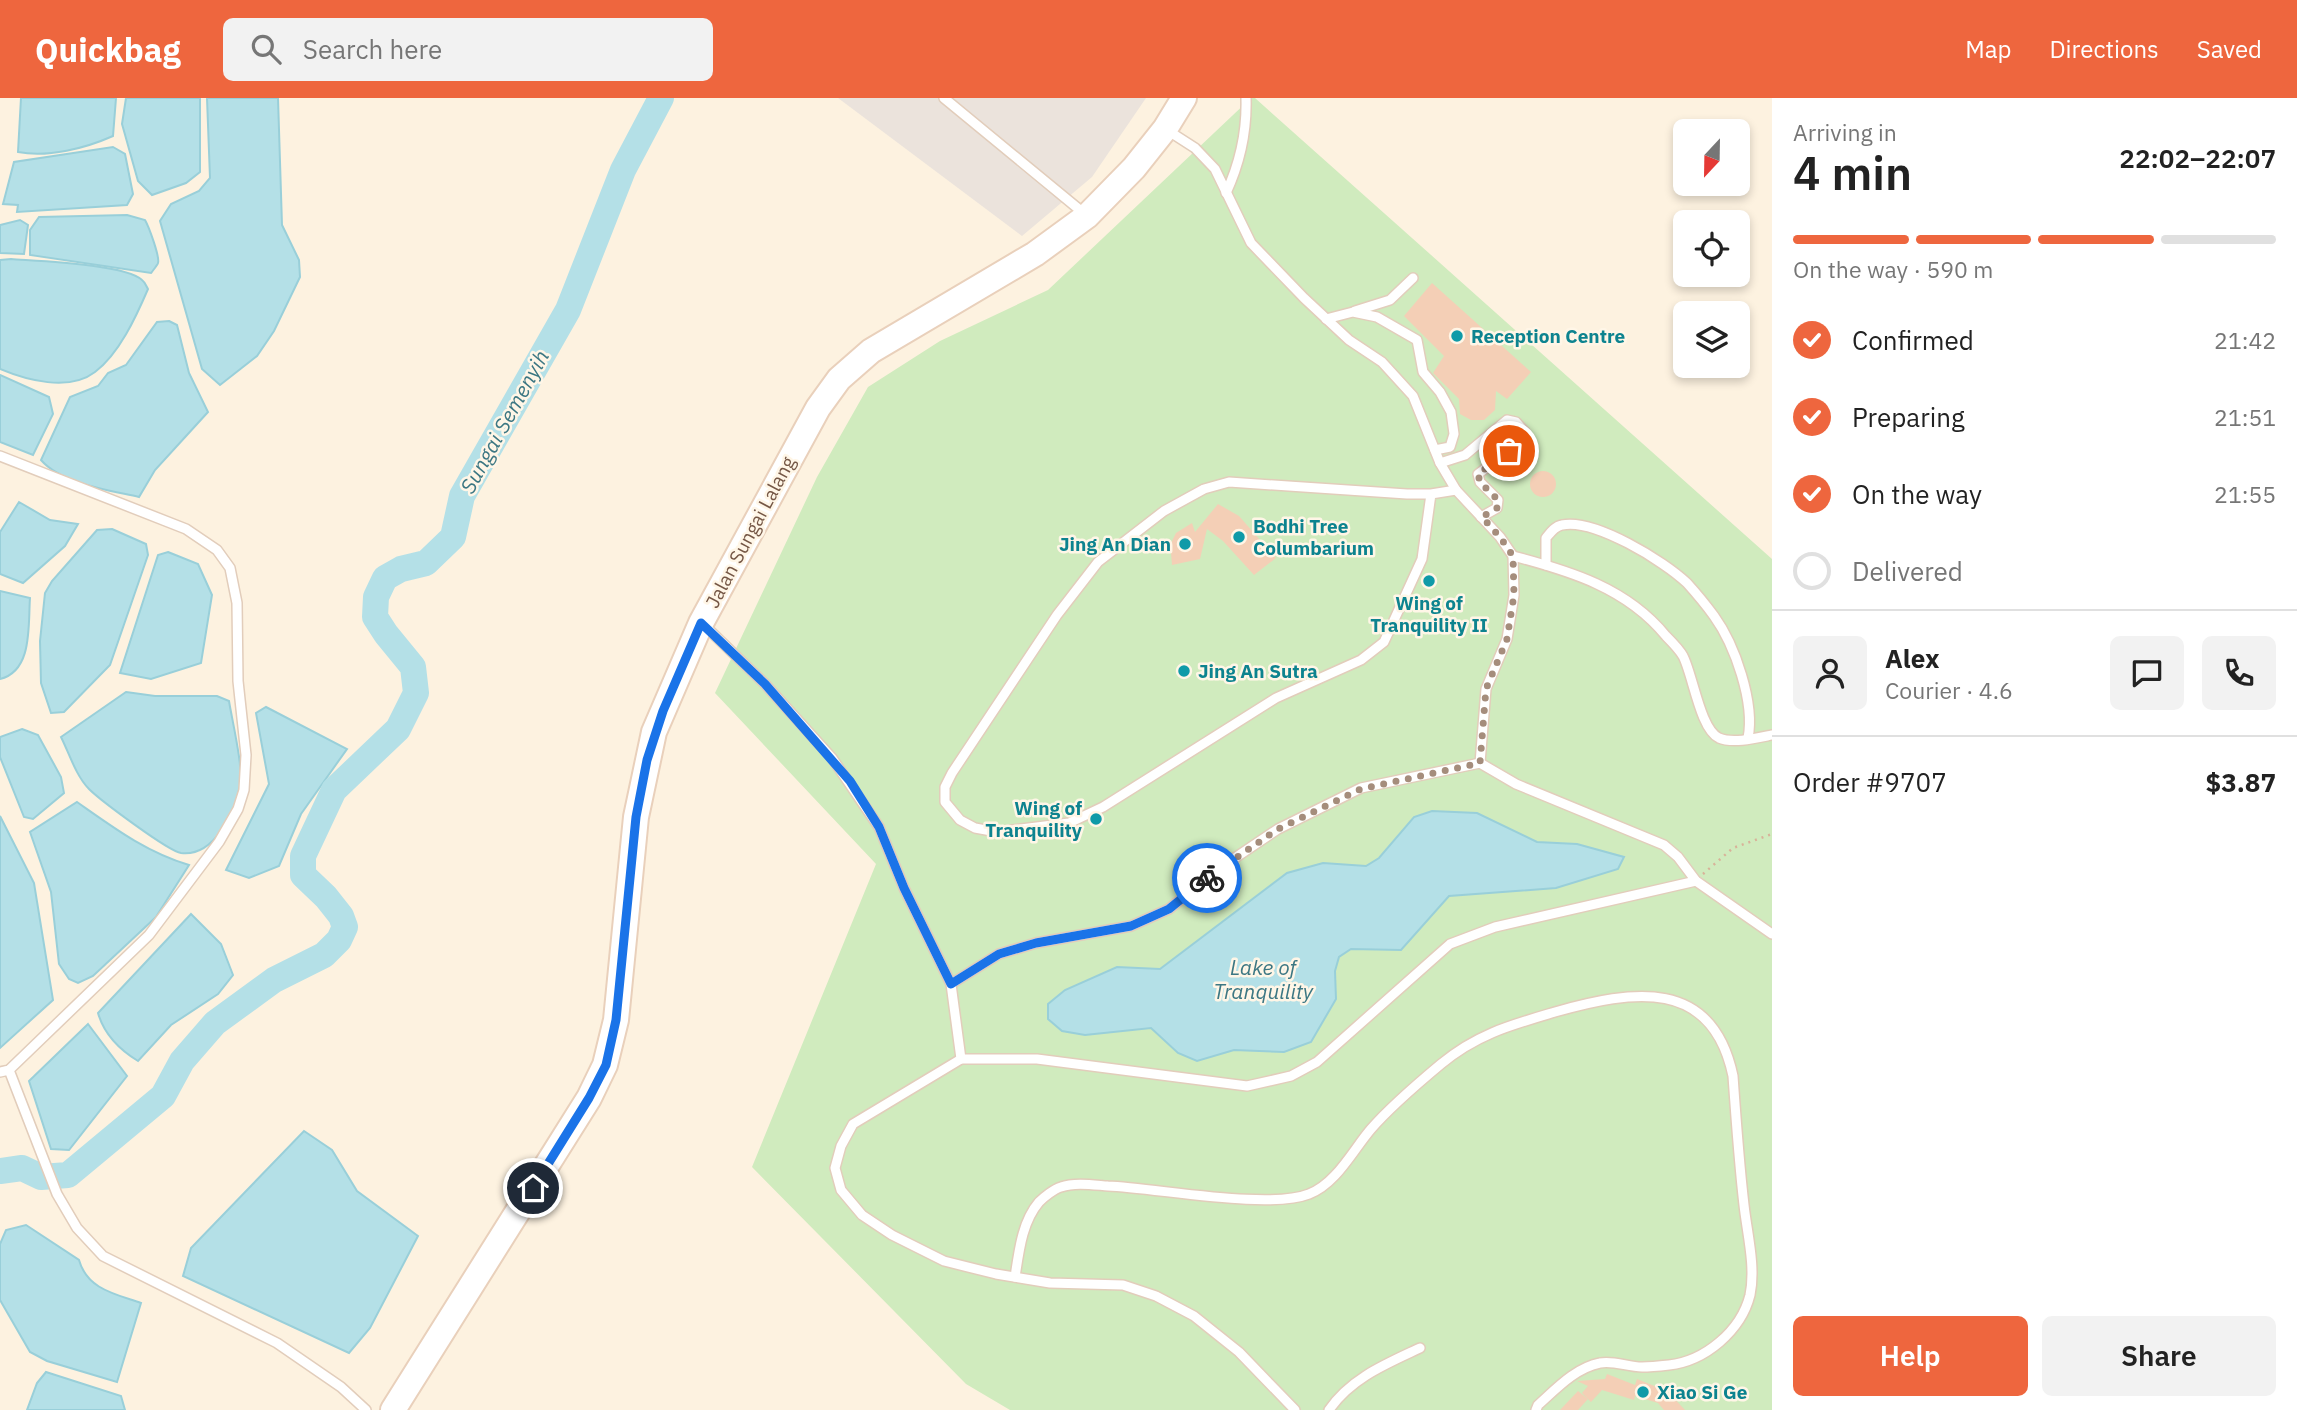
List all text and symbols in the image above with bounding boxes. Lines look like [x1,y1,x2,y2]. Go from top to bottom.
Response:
search box [223,18,713,81]
text: Quickbag [35,28,181,71]
icon: search [247,30,285,68]
text: Search here [303,32,442,66]
text: Map [1965,33,2011,65]
text: Directions [2049,33,2159,65]
text: Saved [2197,33,2262,65]
text: Arriving in [1793,117,1897,147]
north arrow [1673,119,1750,196]
map controls [1673,119,1750,378]
text: 22:02–22:07 [2119,141,2276,175]
text: 4 min [1793,143,1912,203]
button: locate [1673,210,1750,287]
text: On the way · 590 m [1793,254,1993,284]
button: layers [1673,301,1750,378]
icon: check [1793,321,1831,359]
text: Confirmed [1852,323,1974,357]
place label: Reception Centre [1471,324,1625,348]
text: 21:42 [2214,325,2276,355]
marker: Reception Centre [1449,328,1465,344]
water label: Sungai Semenyih [453,345,555,498]
icon: check [1793,398,1831,436]
text: Preparing [1852,400,1965,434]
text: 21:51 [2214,402,2276,432]
pin [1479,421,1539,481]
icon: bag [1490,432,1528,470]
street label: Jalan Sungai Lalang [700,452,800,612]
icon: check [1793,475,1831,513]
text: On the way [1852,477,1982,511]
text: 21:55 [2214,479,2276,509]
place label: Bodhi Tree Columbarium [1253,514,1374,560]
marker: Bodhi Tree Columbarium [1231,529,1247,545]
place label: Jing An Dian [1059,532,1171,556]
marker: Jing An Dian [1177,536,1193,552]
text: Delivered [1852,554,1963,588]
marker: Wing of Tranquility II [1421,573,1437,589]
place label: Wing of Tranquility II [1370,591,1488,637]
button: person [1793,636,1867,710]
button: chat [2110,636,2184,710]
button: phone [2202,636,2276,710]
text: Alex [1885,641,1939,675]
place label: Jing An Sutra [1198,659,1318,683]
marker: Jing An Sutra [1176,663,1192,679]
text: Courier · 4.6 [1885,675,2013,705]
text: Order #9707 [1793,765,1947,799]
text: $3.87 [2206,765,2276,799]
place label: Wing of Tranquility [985,796,1083,842]
marker: Wing of Tranquility [1088,811,1104,827]
courier [1172,843,1242,913]
icon: bike [1188,859,1226,897]
water label: Lake of Tranquility [1213,953,1314,1005]
pin [503,1158,563,1218]
icon: home [514,1169,552,1207]
button: Help [1793,1316,2028,1396]
button: Share [2042,1316,2276,1396]
place label: Xiao Si Ge [1657,1380,1747,1404]
marker: Xiao Si Ge [1635,1384,1651,1400]

